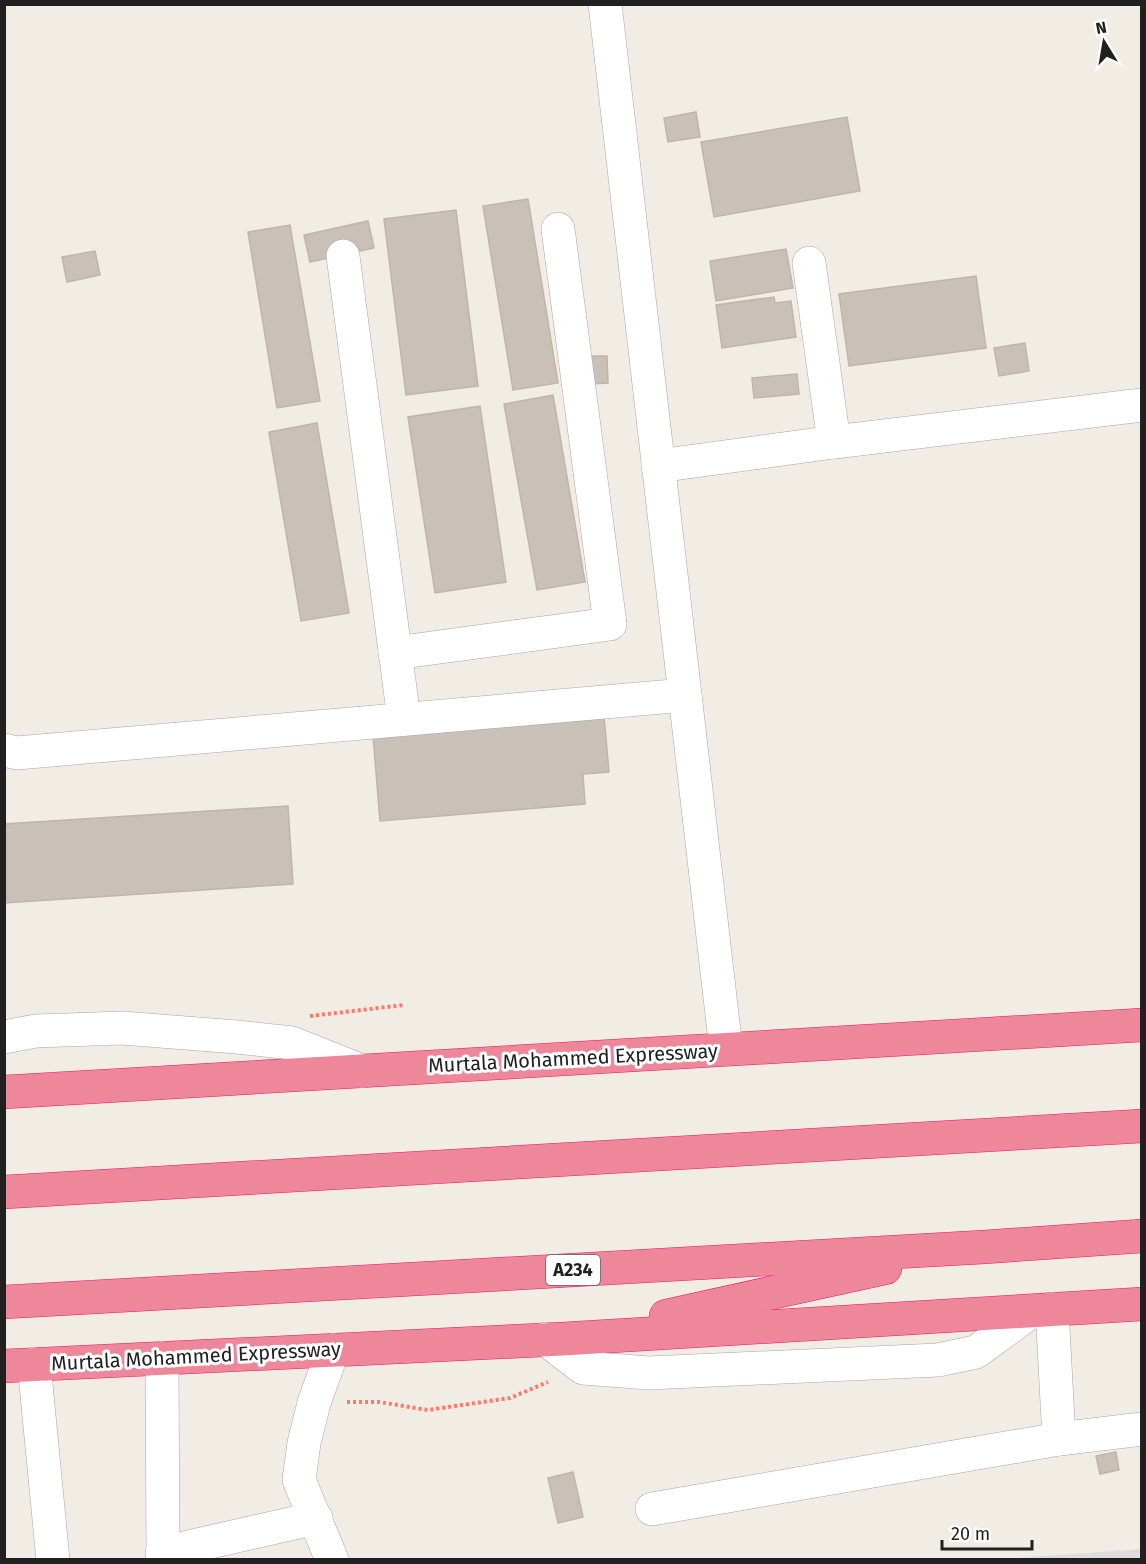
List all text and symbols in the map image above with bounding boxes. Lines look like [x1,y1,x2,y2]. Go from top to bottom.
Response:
north arrow [1074,12,1134,72]
text: N [1094,17,1108,38]
street label: Murtala Mohammed Expressway [428,1038,719,1078]
road number: A234 [546,1255,600,1285]
street label: Murtala Mohammed Expressway [51,1336,342,1376]
scale bar [942,1513,1032,1551]
text: 20 m [951,1523,990,1545]

